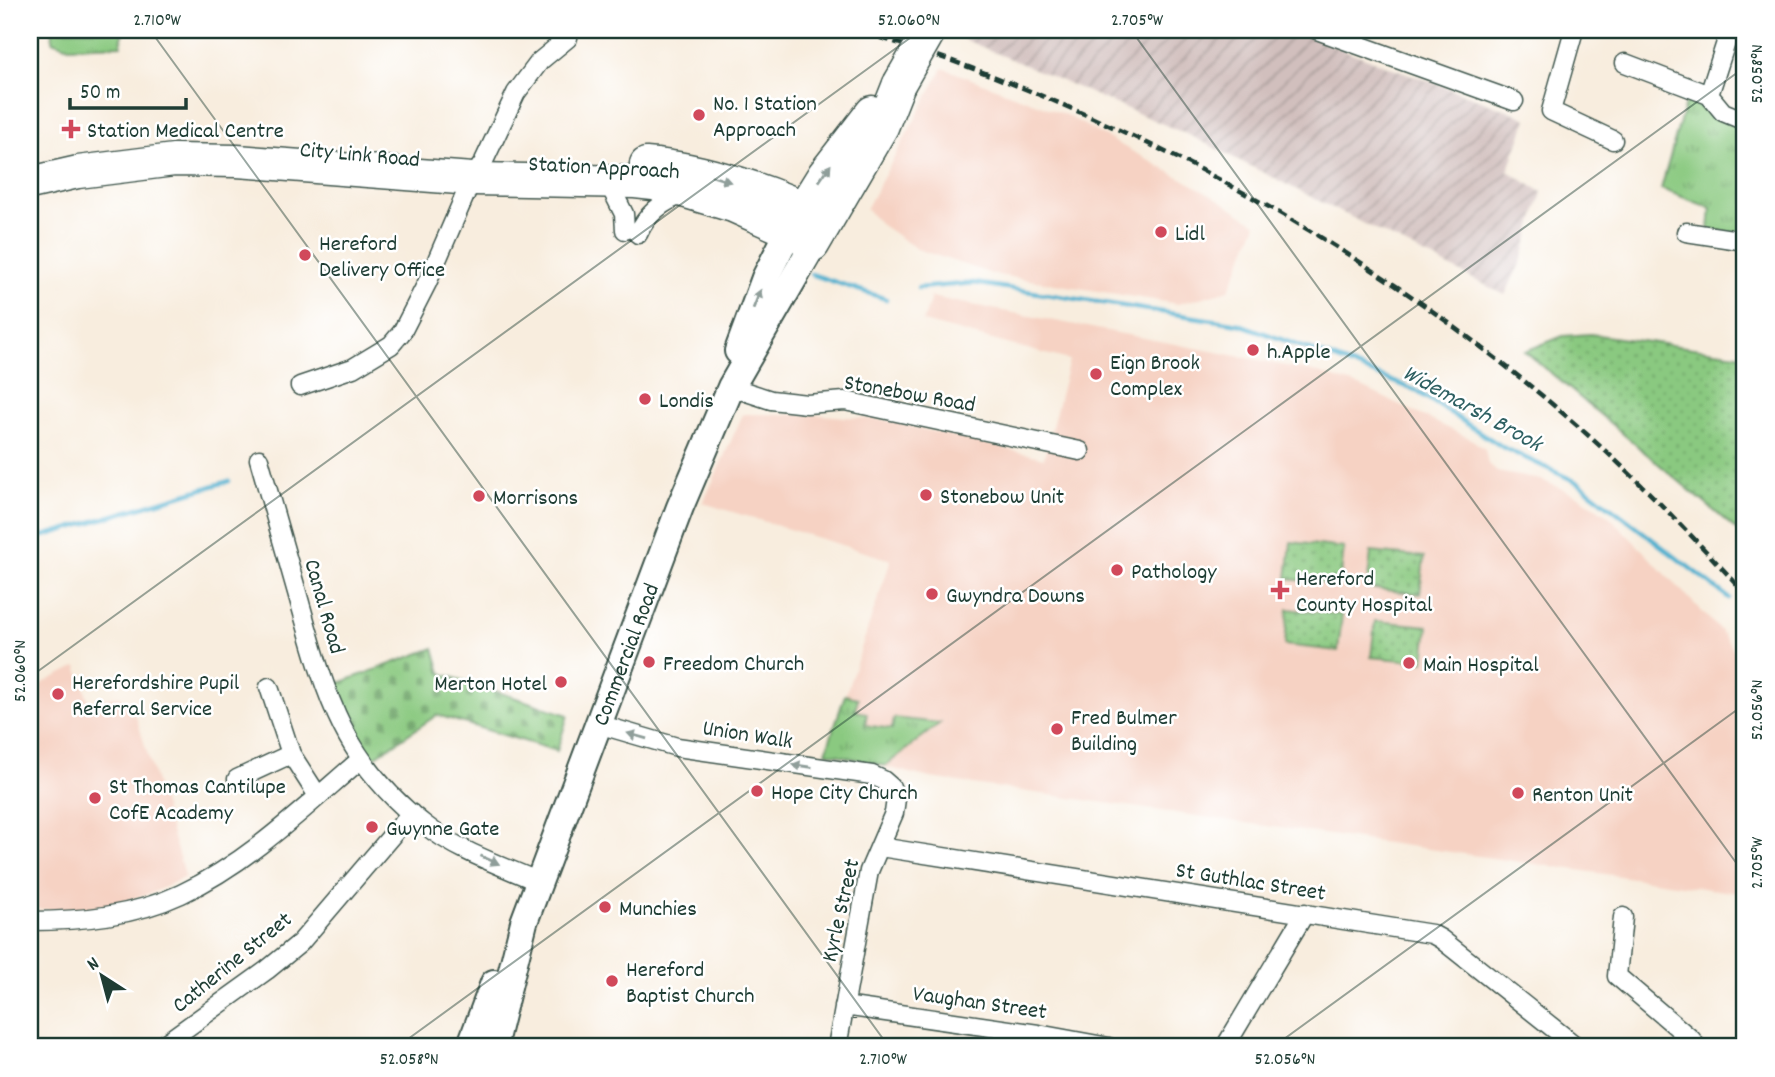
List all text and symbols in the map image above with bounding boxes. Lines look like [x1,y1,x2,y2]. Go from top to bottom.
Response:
text: 2.710°W [133,9,181,34]
text: 52.060°N [878,9,940,34]
text: 2.705°W [1111,9,1164,34]
text: 52.058°N [1746,44,1771,104]
scale bar [70,66,186,110]
text: 50 m [80,79,120,109]
place label: No. 1 Station Approach [713,89,817,148]
marker: No. 1 Station Approach [691,107,707,123]
place label: Station Medical Centre [87,116,284,149]
marker: Station Medical Centre [61,119,81,139]
street label: City Link Road [298,135,421,178]
street label: Station Approach [527,149,680,190]
one-way arrow [818,164,832,182]
one-way arrow [710,174,731,185]
place label: Lidl [1175,219,1205,252]
marker: Lidl [1153,224,1169,240]
place label: Hereford Delivery Office [319,229,445,288]
marker: Hereford Delivery Office [297,247,313,263]
one-way arrow [752,288,763,309]
place label: h.Apple [1267,337,1331,370]
marker: h.Apple [1245,342,1261,358]
place label: Eign Brook Complex [1110,348,1200,407]
water label: Widemarsh Brook [1396,357,1549,463]
marker: Eign Brook Complex [1088,366,1104,382]
street label: Stonebow Road [841,368,978,423]
place label: Londis [659,386,714,419]
marker: Londis [637,391,653,407]
place label: Stonebow Unit [940,482,1064,515]
place label: Morrisons [493,483,578,516]
marker: Stonebow Unit [918,487,934,503]
marker: Morrisons [471,488,487,504]
street label: Canal Road [293,556,352,658]
place label: Pathology [1131,557,1217,590]
marker: Pathology [1109,562,1125,578]
place label: Hereford County Hospital [1296,564,1433,623]
street label: Commercial Road [586,579,670,731]
marker: Hereford County Hospital [1270,580,1290,600]
place label: Gwyndra Downs [946,581,1085,614]
marker: Gwyndra Downs [924,586,940,602]
text: 52.060°N [9,640,34,702]
place label: Freedom Church [663,649,804,682]
place label: Main Hospital [1423,650,1539,683]
marker: Freedom Church [641,654,657,670]
marker: Main Hospital [1401,655,1417,671]
place label: Herefordshire Pupil Referral Service [72,668,240,727]
place label: Merton Hotel [434,669,548,702]
marker: Merton Hotel [553,674,569,690]
text: 52.056°N [1746,680,1771,740]
marker: Herefordshire Pupil Referral Service [50,686,66,702]
place label: Fred Bulmer Building [1071,703,1177,762]
street label: Union Walk [700,713,795,760]
marker: Fred Bulmer Building [1049,721,1065,737]
one-way arrow [627,730,648,740]
one-way arrow [791,761,813,772]
place label: St Thomas Cantilupe CofE Academy [109,772,286,831]
place label: Hope City Church [771,778,918,811]
place label: Renton Unit [1532,780,1633,813]
marker: Hope City Church [749,783,765,799]
marker: Renton Unit [1510,785,1526,801]
marker: St Thomas Cantilupe CofE Academy [87,790,103,806]
place label: Gwynne Gate [386,814,499,847]
marker: Gwynne Gate [364,819,380,835]
text: 2.705°W [1746,836,1771,889]
one-way arrow [479,855,500,866]
street label: St Guthlac Street [1173,855,1328,912]
street label: Kyrle Street [814,856,870,966]
place label: Munchies [619,894,697,927]
marker: Munchies [597,899,613,915]
street label: Catherine Street [166,905,300,1022]
north arrow [66,940,136,1010]
text: N [82,951,106,979]
place label: Hereford Baptist Church [626,955,755,1014]
marker: Hereford Baptist Church [604,973,620,989]
street label: Vaughan Street [910,979,1049,1030]
text: 52.058°N [379,1048,439,1073]
text: 2.710°W [859,1048,907,1073]
text: 52.056°N [1255,1048,1315,1073]

